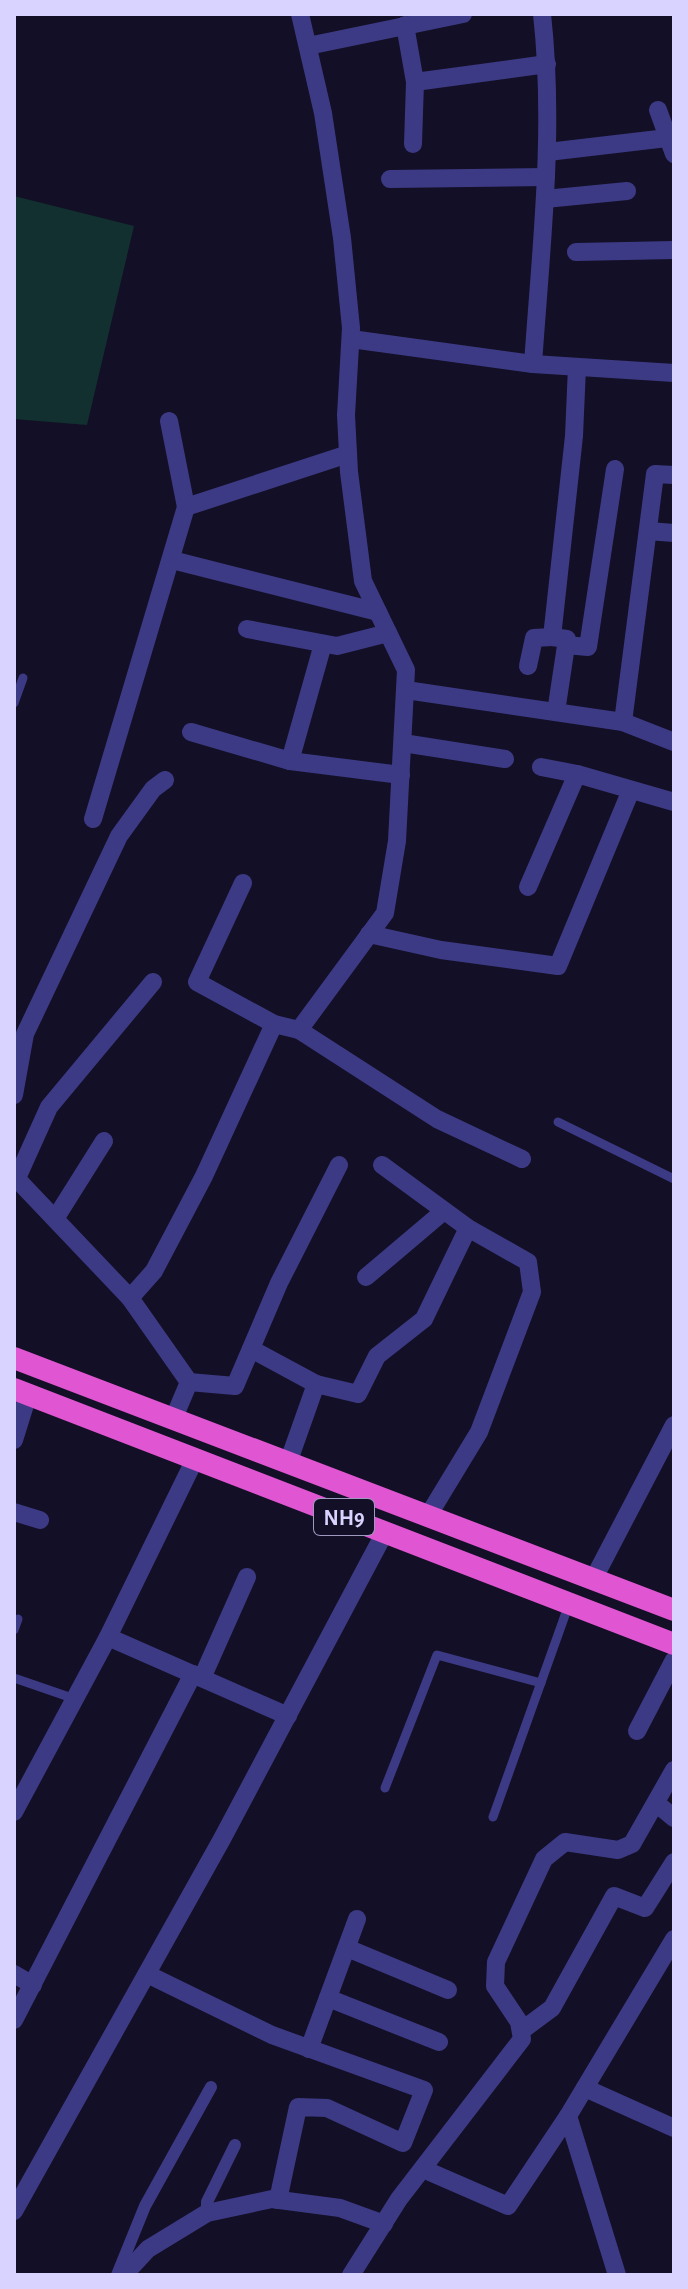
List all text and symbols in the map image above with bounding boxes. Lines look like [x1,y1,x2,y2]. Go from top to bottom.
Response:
road number: NH9 [314,1499,374,1535]

